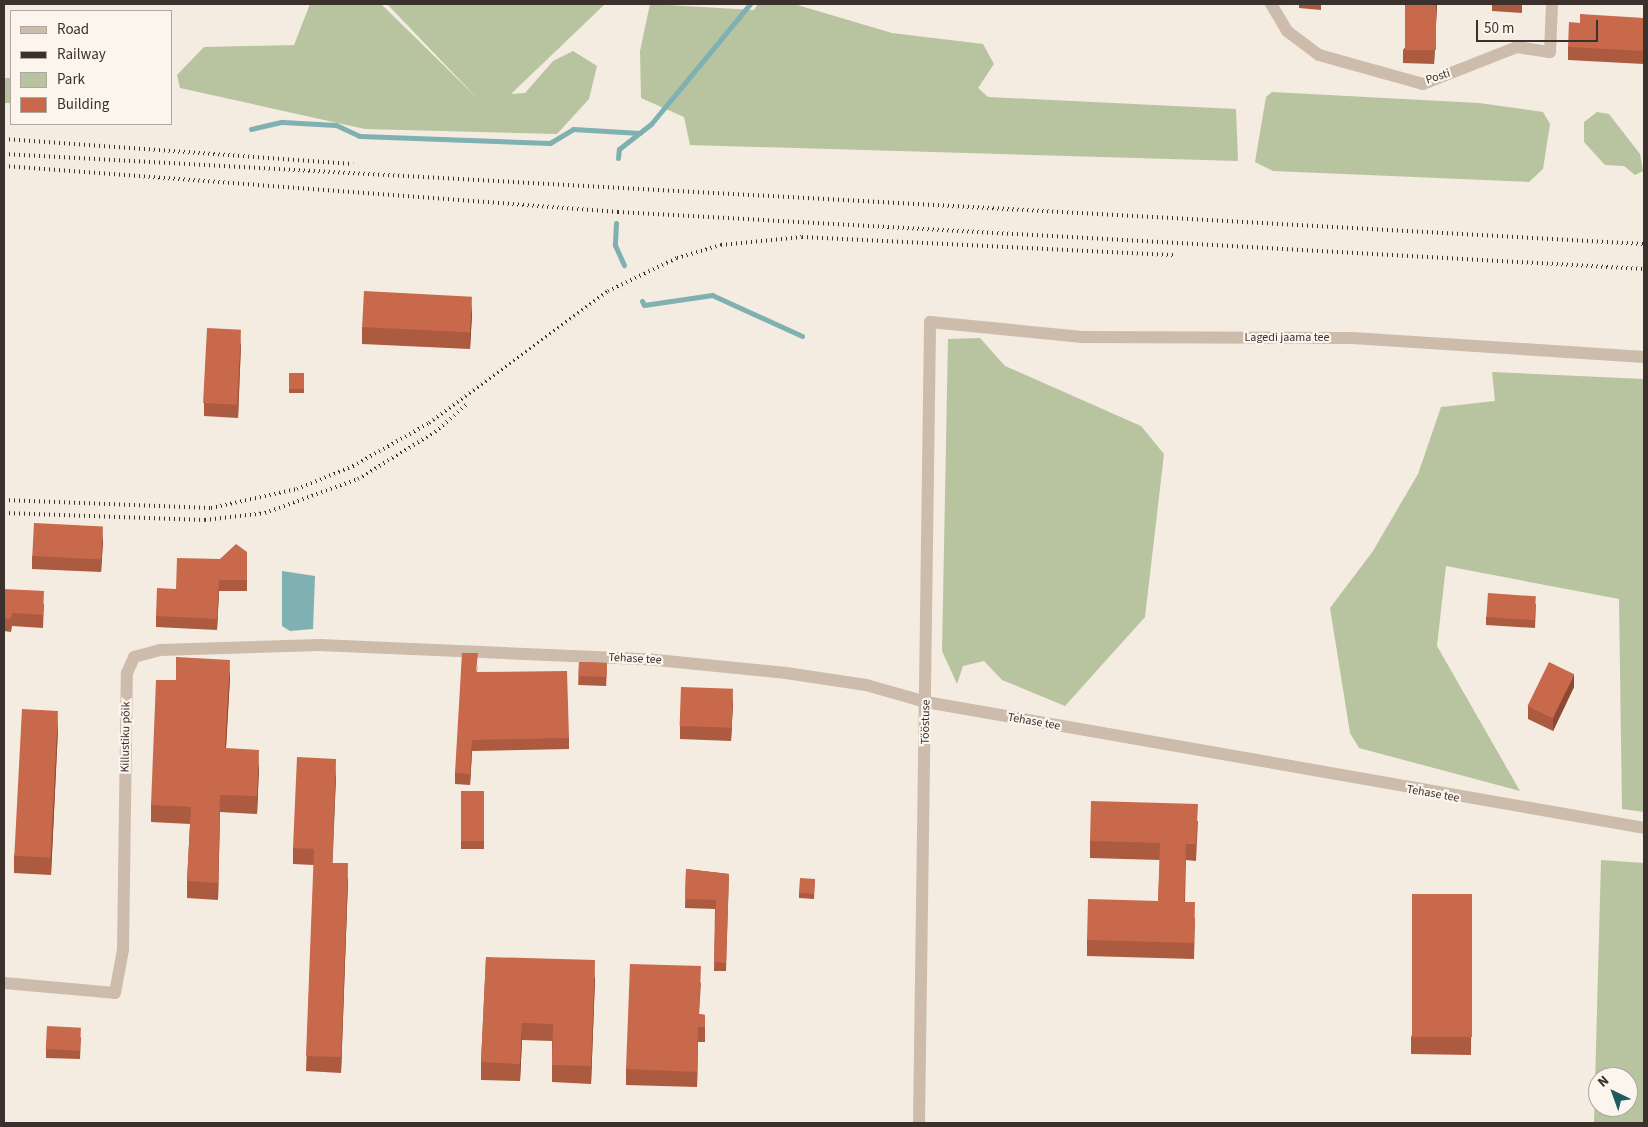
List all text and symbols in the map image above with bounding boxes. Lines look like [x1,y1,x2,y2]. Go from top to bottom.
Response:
legend [10,10,172,125]
scale bar [1478,10,1600,42]
text: 50 m [1484,18,1514,39]
text: Road [57,19,89,40]
text: Railway [57,44,106,65]
street label: Posti [1424,66,1452,88]
text: Park [57,69,85,90]
text: Building [57,94,109,115]
street label: Lagedi jaama tee [1245,331,1329,345]
street label: Tehase tee [608,650,662,668]
street label: Tööstuse [918,699,934,745]
street label: Killustiku põik [118,701,134,773]
street label: Tehase tee [1006,710,1062,734]
street label: Tehase tee [1405,782,1461,806]
north arrow [1588,1067,1638,1117]
text: N [1593,1071,1614,1092]

